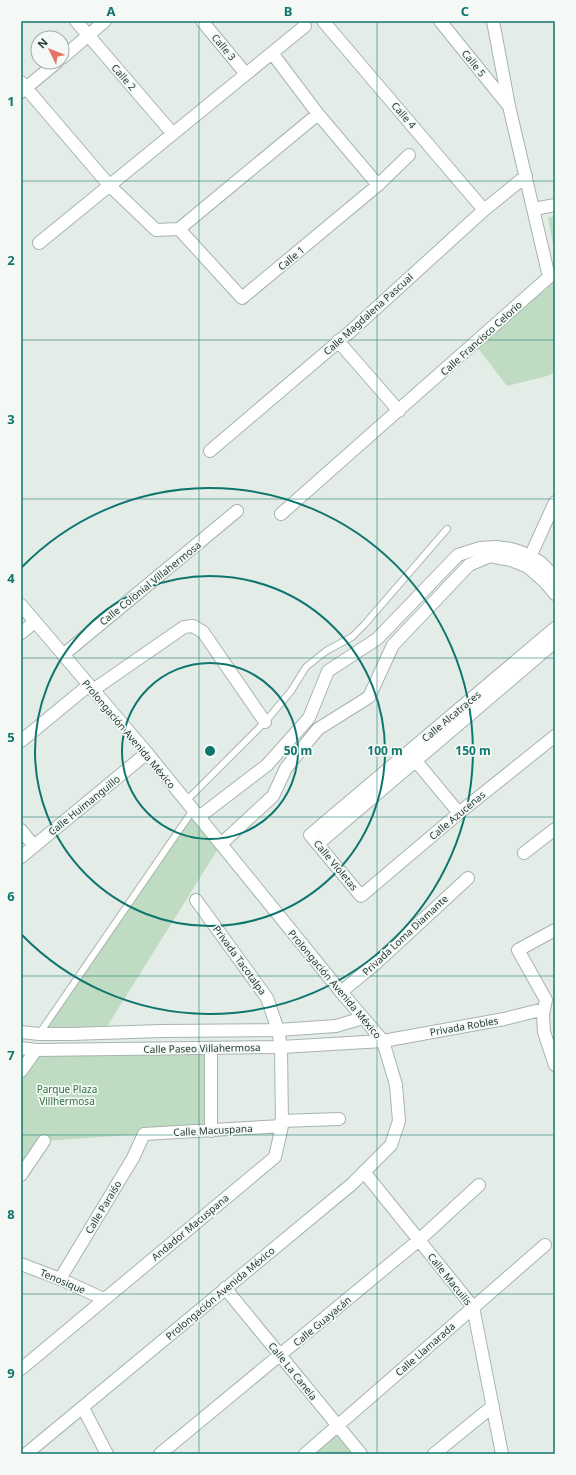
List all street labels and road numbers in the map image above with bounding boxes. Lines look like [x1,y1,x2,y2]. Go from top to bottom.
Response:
street label: Calle 3 [209,31,240,64]
street label: Calle 5 [459,47,489,80]
street label: Calle 2 [109,61,140,94]
street label: Calle 4 [389,99,420,132]
street label: Calle 1 [275,243,307,273]
street label: Calle Magdalena Pascual [320,270,416,358]
street label: Calle Francisco Celorio [437,298,525,378]
street label: Calle Colonial Villahermosa [96,538,204,628]
street label: Prolongación Avenida México [79,677,179,791]
street label: Calle Alcatraces [419,687,484,745]
street label: Calle Huimanguillo [45,772,123,838]
street label: Calle Azucenas [426,787,488,843]
street label: Calle Violetas [311,837,361,893]
street label: Privada Loma Diamante [359,891,451,978]
street label: Privada Tacotalpa [210,922,270,998]
street label: Prolongación Avenida México [285,927,385,1041]
street label: Privada Robles [429,1013,500,1039]
street label: Calle Paseo Villahermosa [143,1040,261,1056]
street label: Calle Macuspana [173,1121,253,1139]
street label: Calle Paraiśo [82,1178,124,1236]
street label: Andador Macuspana [148,1190,232,1264]
street label: Prolongación Avenida México [163,1243,277,1343]
street label: Calle Macuilis [425,1250,476,1308]
street label: Tenosique [38,1265,88,1297]
street label: Calle Guayacán [290,1293,354,1349]
street label: Calle Llamarada [392,1319,458,1379]
street label: Calle La Canela [265,1339,321,1403]

